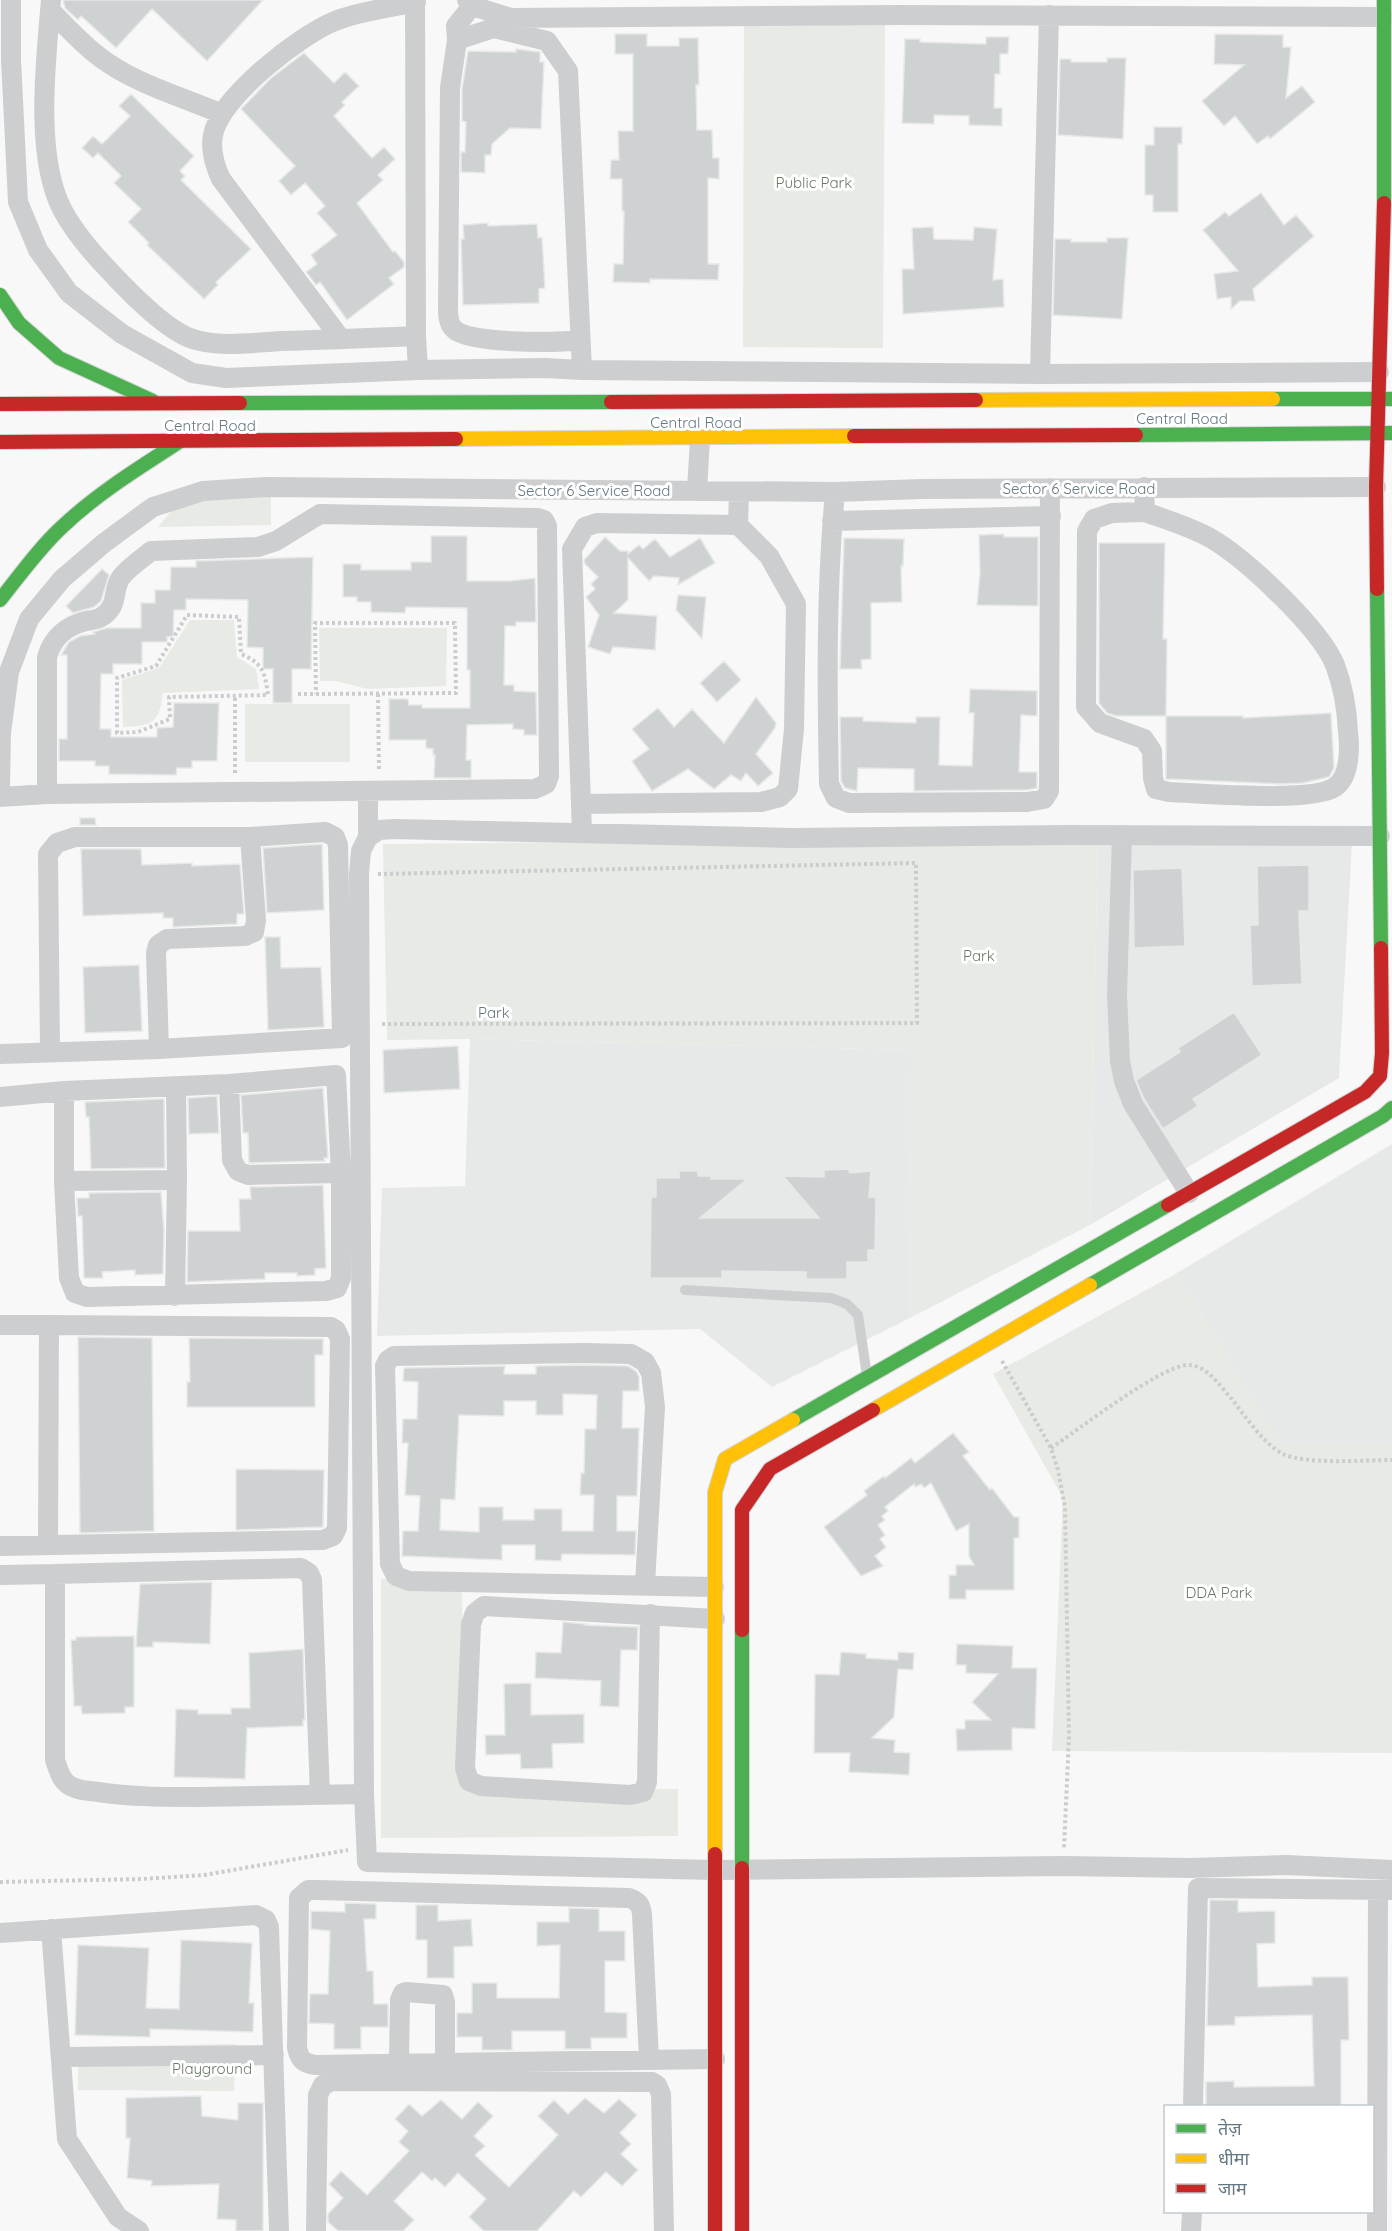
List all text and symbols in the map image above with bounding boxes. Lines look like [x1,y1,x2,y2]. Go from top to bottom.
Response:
park label: Public Park [776,173,852,192]
street label: Central Road [1136,409,1228,428]
street label: Central Road [650,413,742,432]
street label: Central Road [164,416,256,435]
street label: Sector 6 Service Road [1003,479,1155,498]
street label: Sector 6 Service Road [518,481,670,500]
park label: Park [963,946,995,965]
street label: Park [478,1003,510,1022]
park label: DDA Park [1185,1583,1253,1602]
park label: Playground [172,2059,252,2078]
legend [1164,2105,1374,2213]
text: तेज़ [1218,2117,1242,2140]
text: धीमा [1218,2147,1249,2170]
text: जाम [1218,2177,1248,2200]

